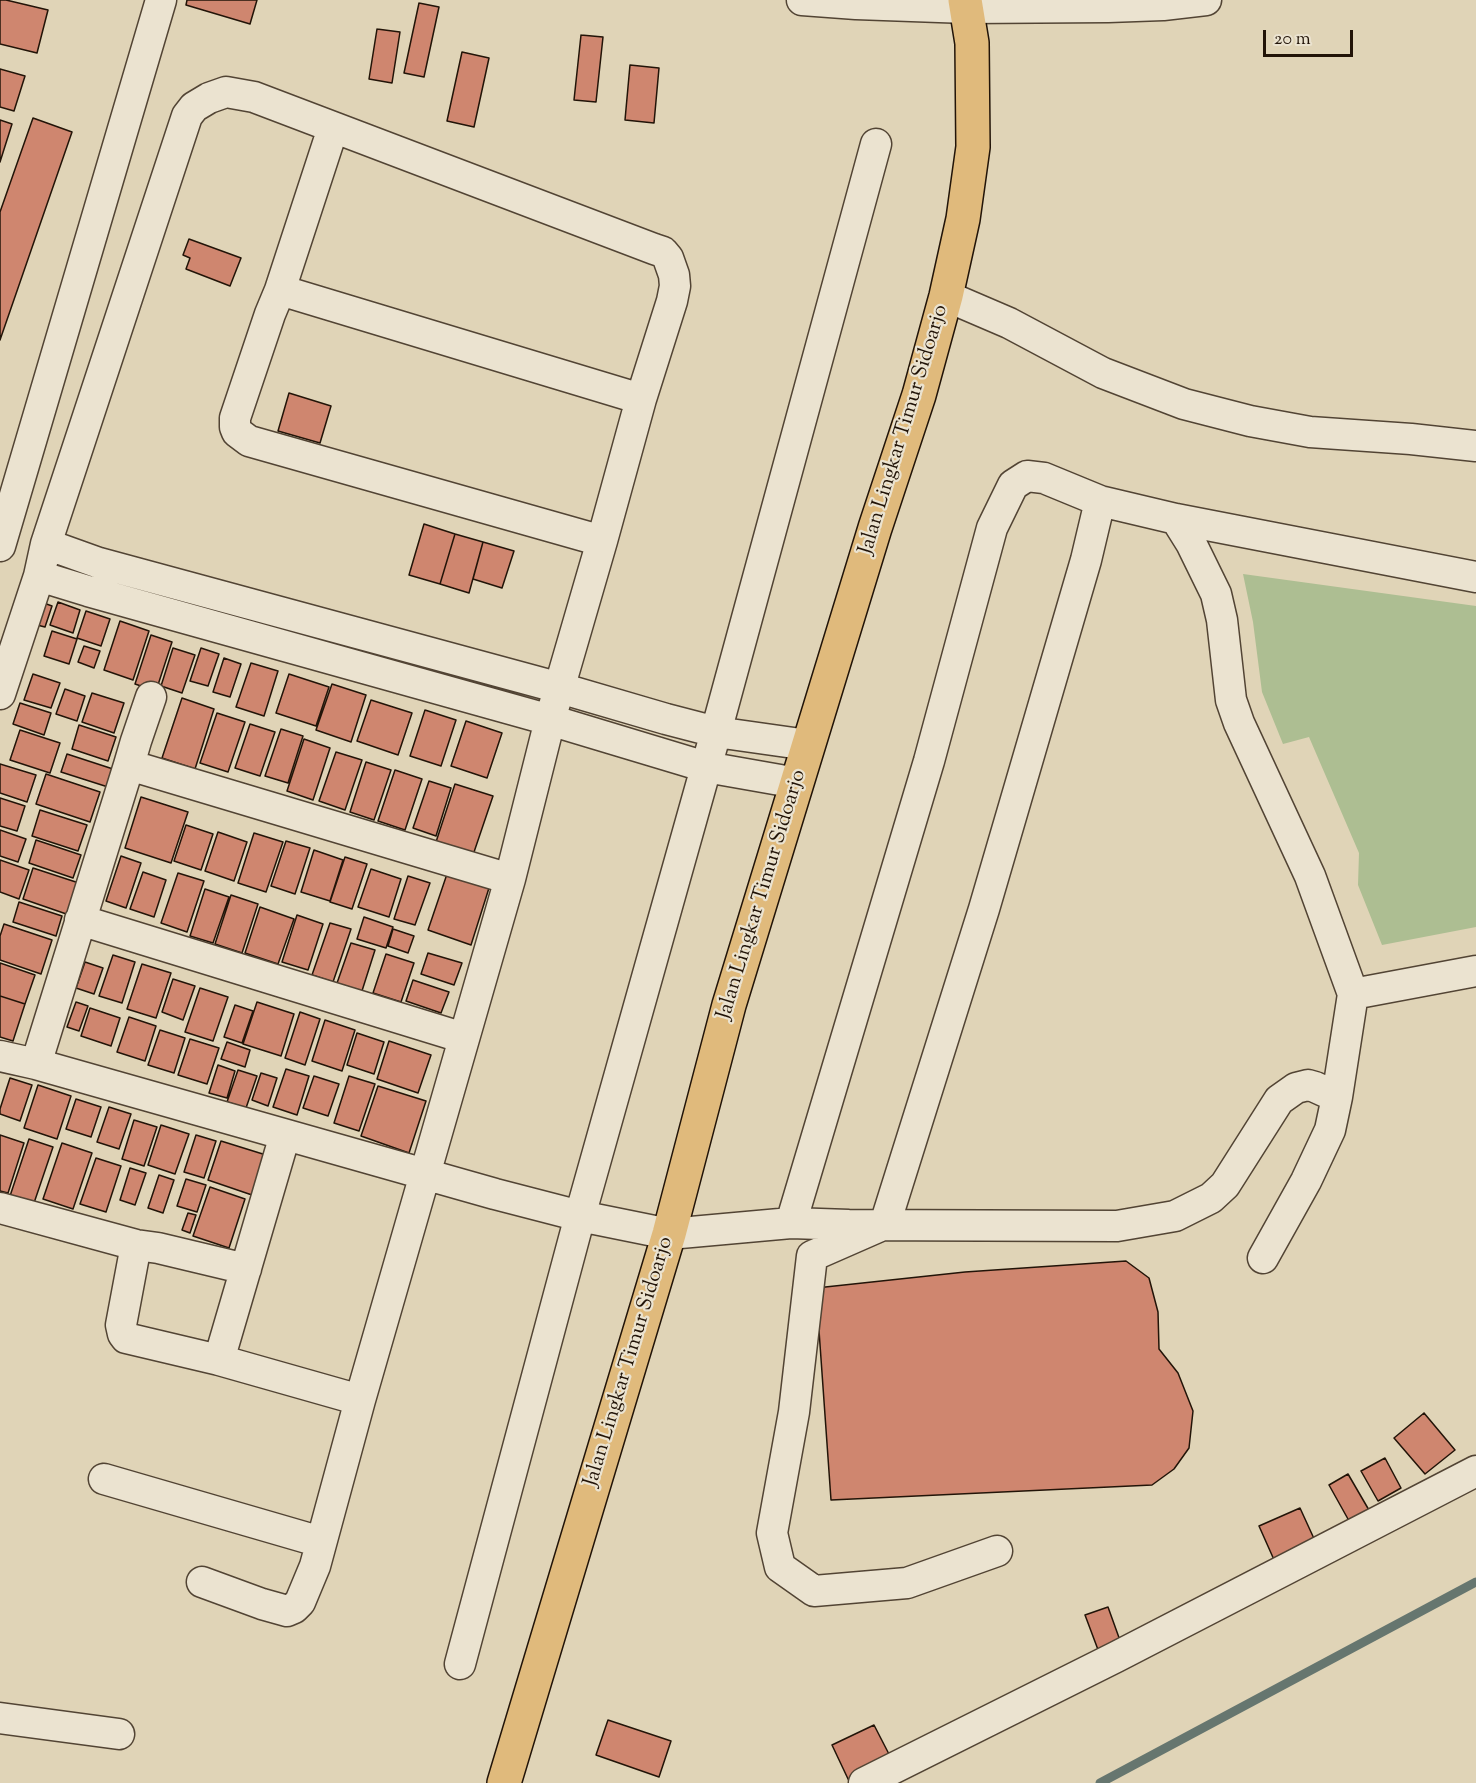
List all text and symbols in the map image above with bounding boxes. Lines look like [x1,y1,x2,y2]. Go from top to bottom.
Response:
scale bar [1266,18,1356,56]
text: 20 m [1274,27,1311,53]
street label: Jalan Lingkar Timur Sidoarjo [855,302,955,558]
street label: Jalan Lingkar Timur Sidoarjo [713,767,813,1023]
street label: Jalan Lingkar Timur Sidoarjo [580,1234,680,1490]

